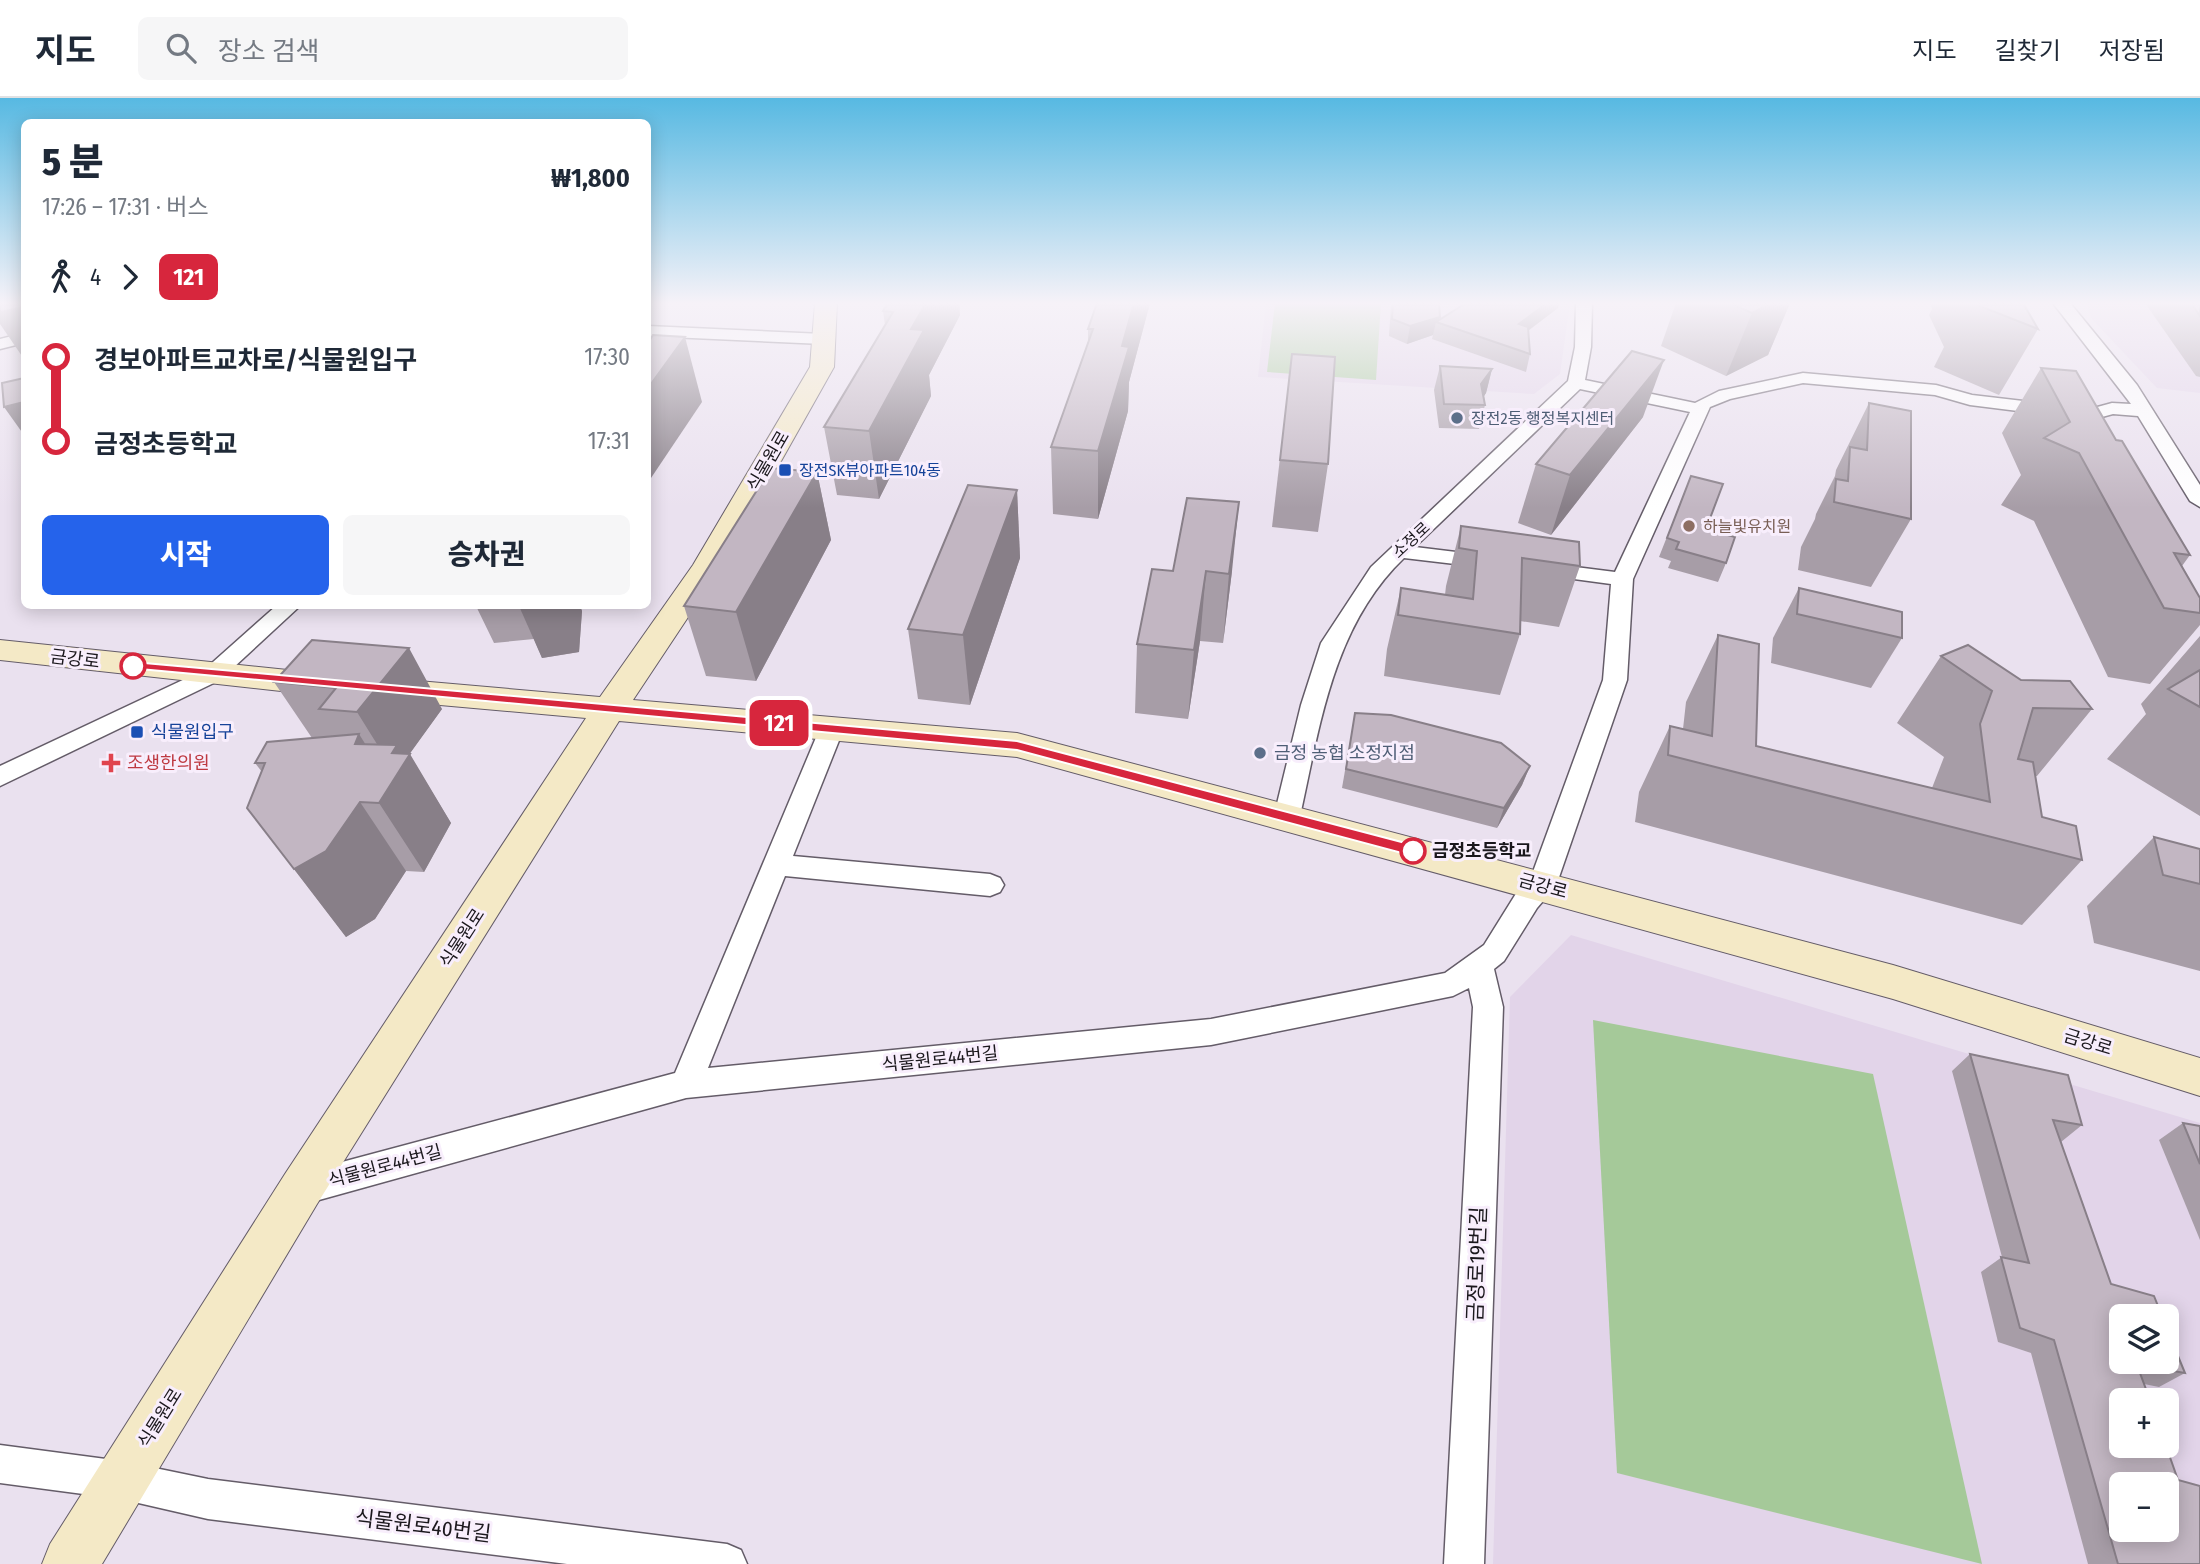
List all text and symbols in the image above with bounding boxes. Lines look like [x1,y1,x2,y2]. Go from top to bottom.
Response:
search box [138,17,628,80]
icon: search [162,29,200,67]
text: 지도 [35,31,96,71]
text: 장소 검색 [218,36,320,67]
text: 지도 [1912,37,1957,65]
text: 길찾기 [1995,37,2061,65]
text: 저장됨 [2099,37,2165,65]
text: 5 분 [42,139,104,185]
text: ₩1,800 [551,163,630,194]
text: 17:26 – 17:31 · 버스 [42,193,209,221]
icon: walk [42,258,80,296]
icon: forward [111,258,149,296]
text: 4 [90,263,101,291]
text: 121 [173,263,204,291]
text: 17:30 [584,343,630,371]
text: 경보아파트교차로/식물원입구 [94,345,417,376]
place label: 장전2동 행정복지센터 [1471,409,1614,428]
marker: 장전2동 행정복지센터 [1449,410,1465,426]
text: 17:31 [588,427,630,455]
street label: 식물원로 [742,427,794,495]
text: 금정초등학교 [94,429,238,460]
place label: 장전SK뷰아파트104동 [799,461,941,480]
marker: 장전SK뷰아파트104동 [777,462,793,478]
button: 시작 [42,515,329,595]
button: 승차권 [343,515,630,595]
place label: 하늘빛유치원 [1703,517,1791,536]
street label: 소정로 [1388,518,1434,562]
marker: 하늘빛유치원 [1681,518,1697,534]
street label: 금강로 [49,645,101,673]
unlabelled marker [120,653,146,679]
line badge: 121 [739,700,819,746]
text: 121 [763,709,795,737]
place label: 식물원입구 [151,721,234,743]
marker: 식물원입구 [129,724,145,740]
place label: 금정 농협 소정지점 [1274,742,1415,764]
marker: 금정 농협 소정지점 [1252,745,1268,761]
place label: 조생한의원 [127,752,210,774]
marker: 조생한의원 [101,753,121,773]
marker: 금정초등학교 [1400,838,1426,864]
place label: 금정초등학교 [1432,840,1531,862]
street label: 금강로 [1516,869,1570,903]
street label: 식물원로 [435,904,489,972]
street label: 금강로 [2061,1024,2115,1060]
street label: 식물원로44번길 [881,1042,999,1076]
street label: 식물원로44번길 [326,1140,444,1192]
street label: 금정로19번길 [1462,1206,1492,1322]
map controls [2109,1304,2179,1542]
button: layers [2109,1304,2179,1374]
street label: 식물원로 [133,1384,187,1452]
button: + [2109,1388,2179,1458]
button: − [2109,1472,2179,1542]
street label: 식물원로40번길 [353,1505,493,1547]

